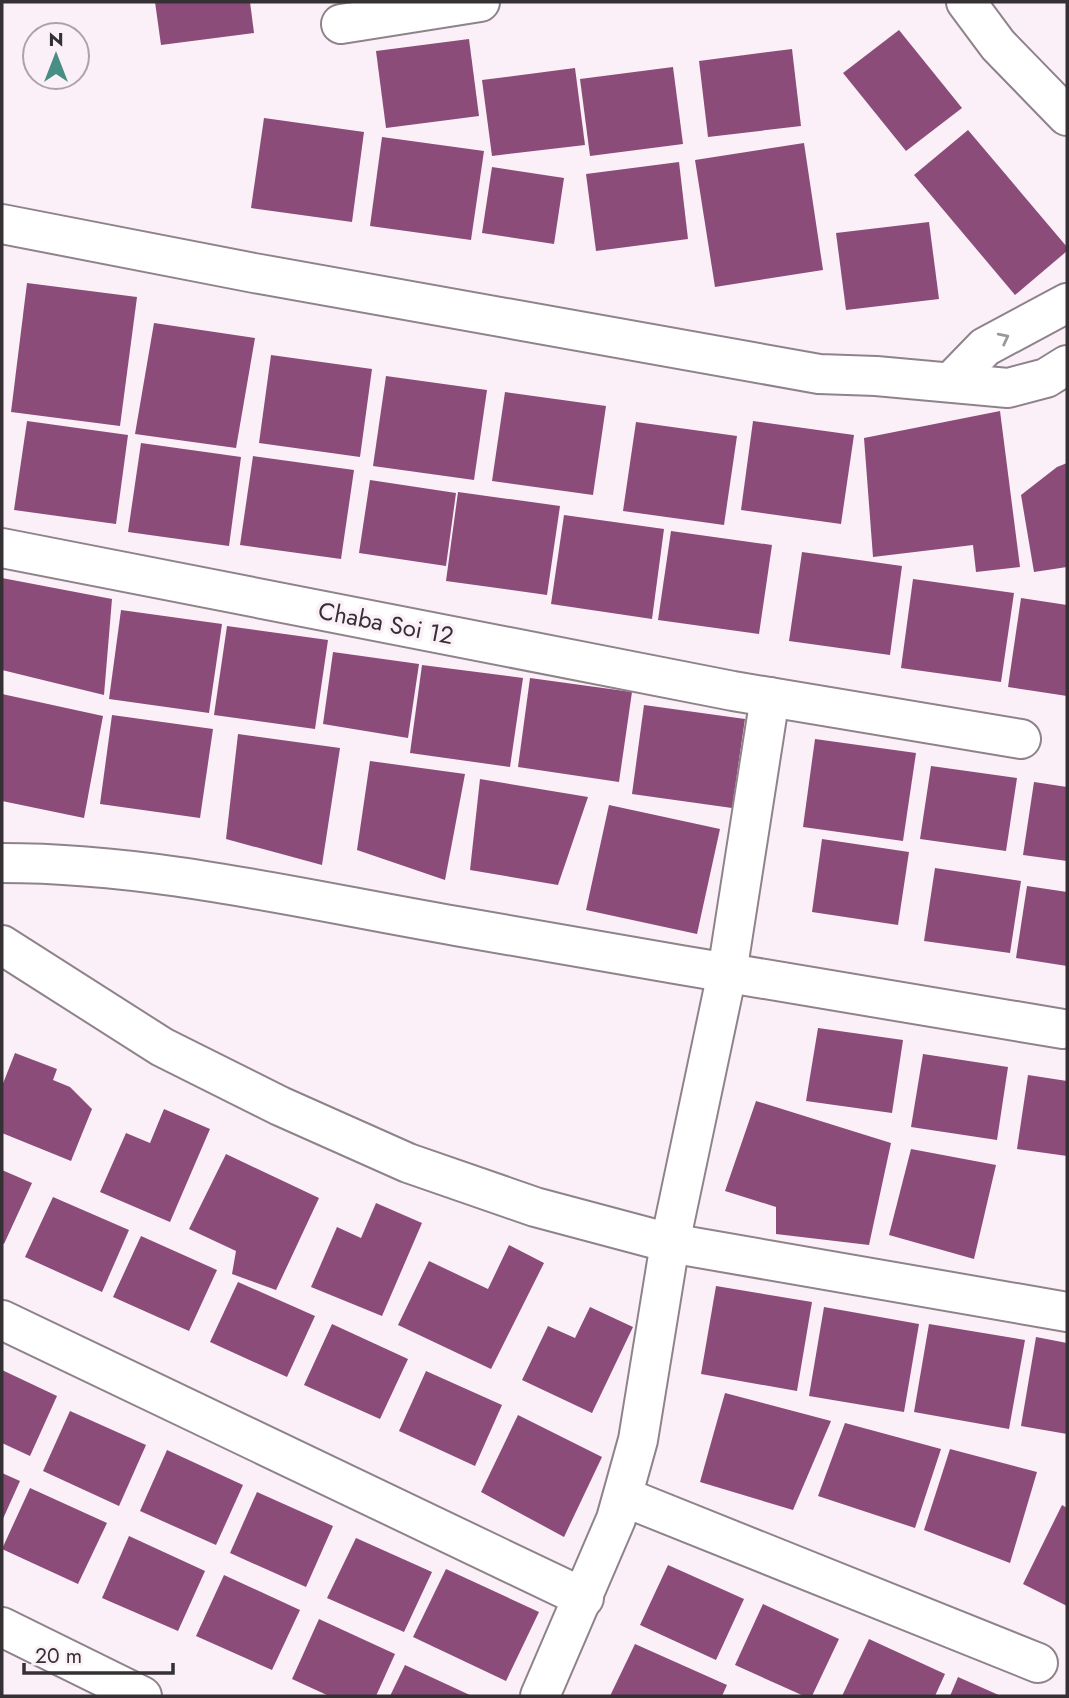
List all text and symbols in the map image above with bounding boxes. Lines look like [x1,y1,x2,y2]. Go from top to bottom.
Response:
north arrow [21,21,91,91]
text: N [48,26,64,53]
one-way arrow [997,333,1009,347]
street label: Chaba Soi 12 [315,593,457,653]
scale bar [24,1632,173,1676]
text: 20 m [35,1641,82,1671]

